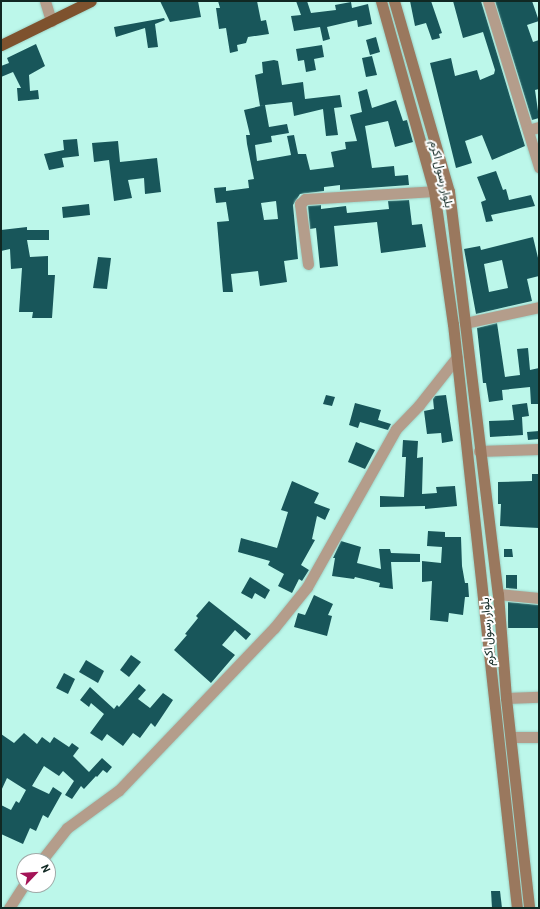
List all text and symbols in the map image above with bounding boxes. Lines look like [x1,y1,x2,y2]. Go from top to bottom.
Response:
street label: بلوار رسول اکرم [427,139,457,209]
street label: بلوار رسول اکرم [477,597,497,667]
north arrow [16,853,56,893]
text: N [39,862,54,874]

